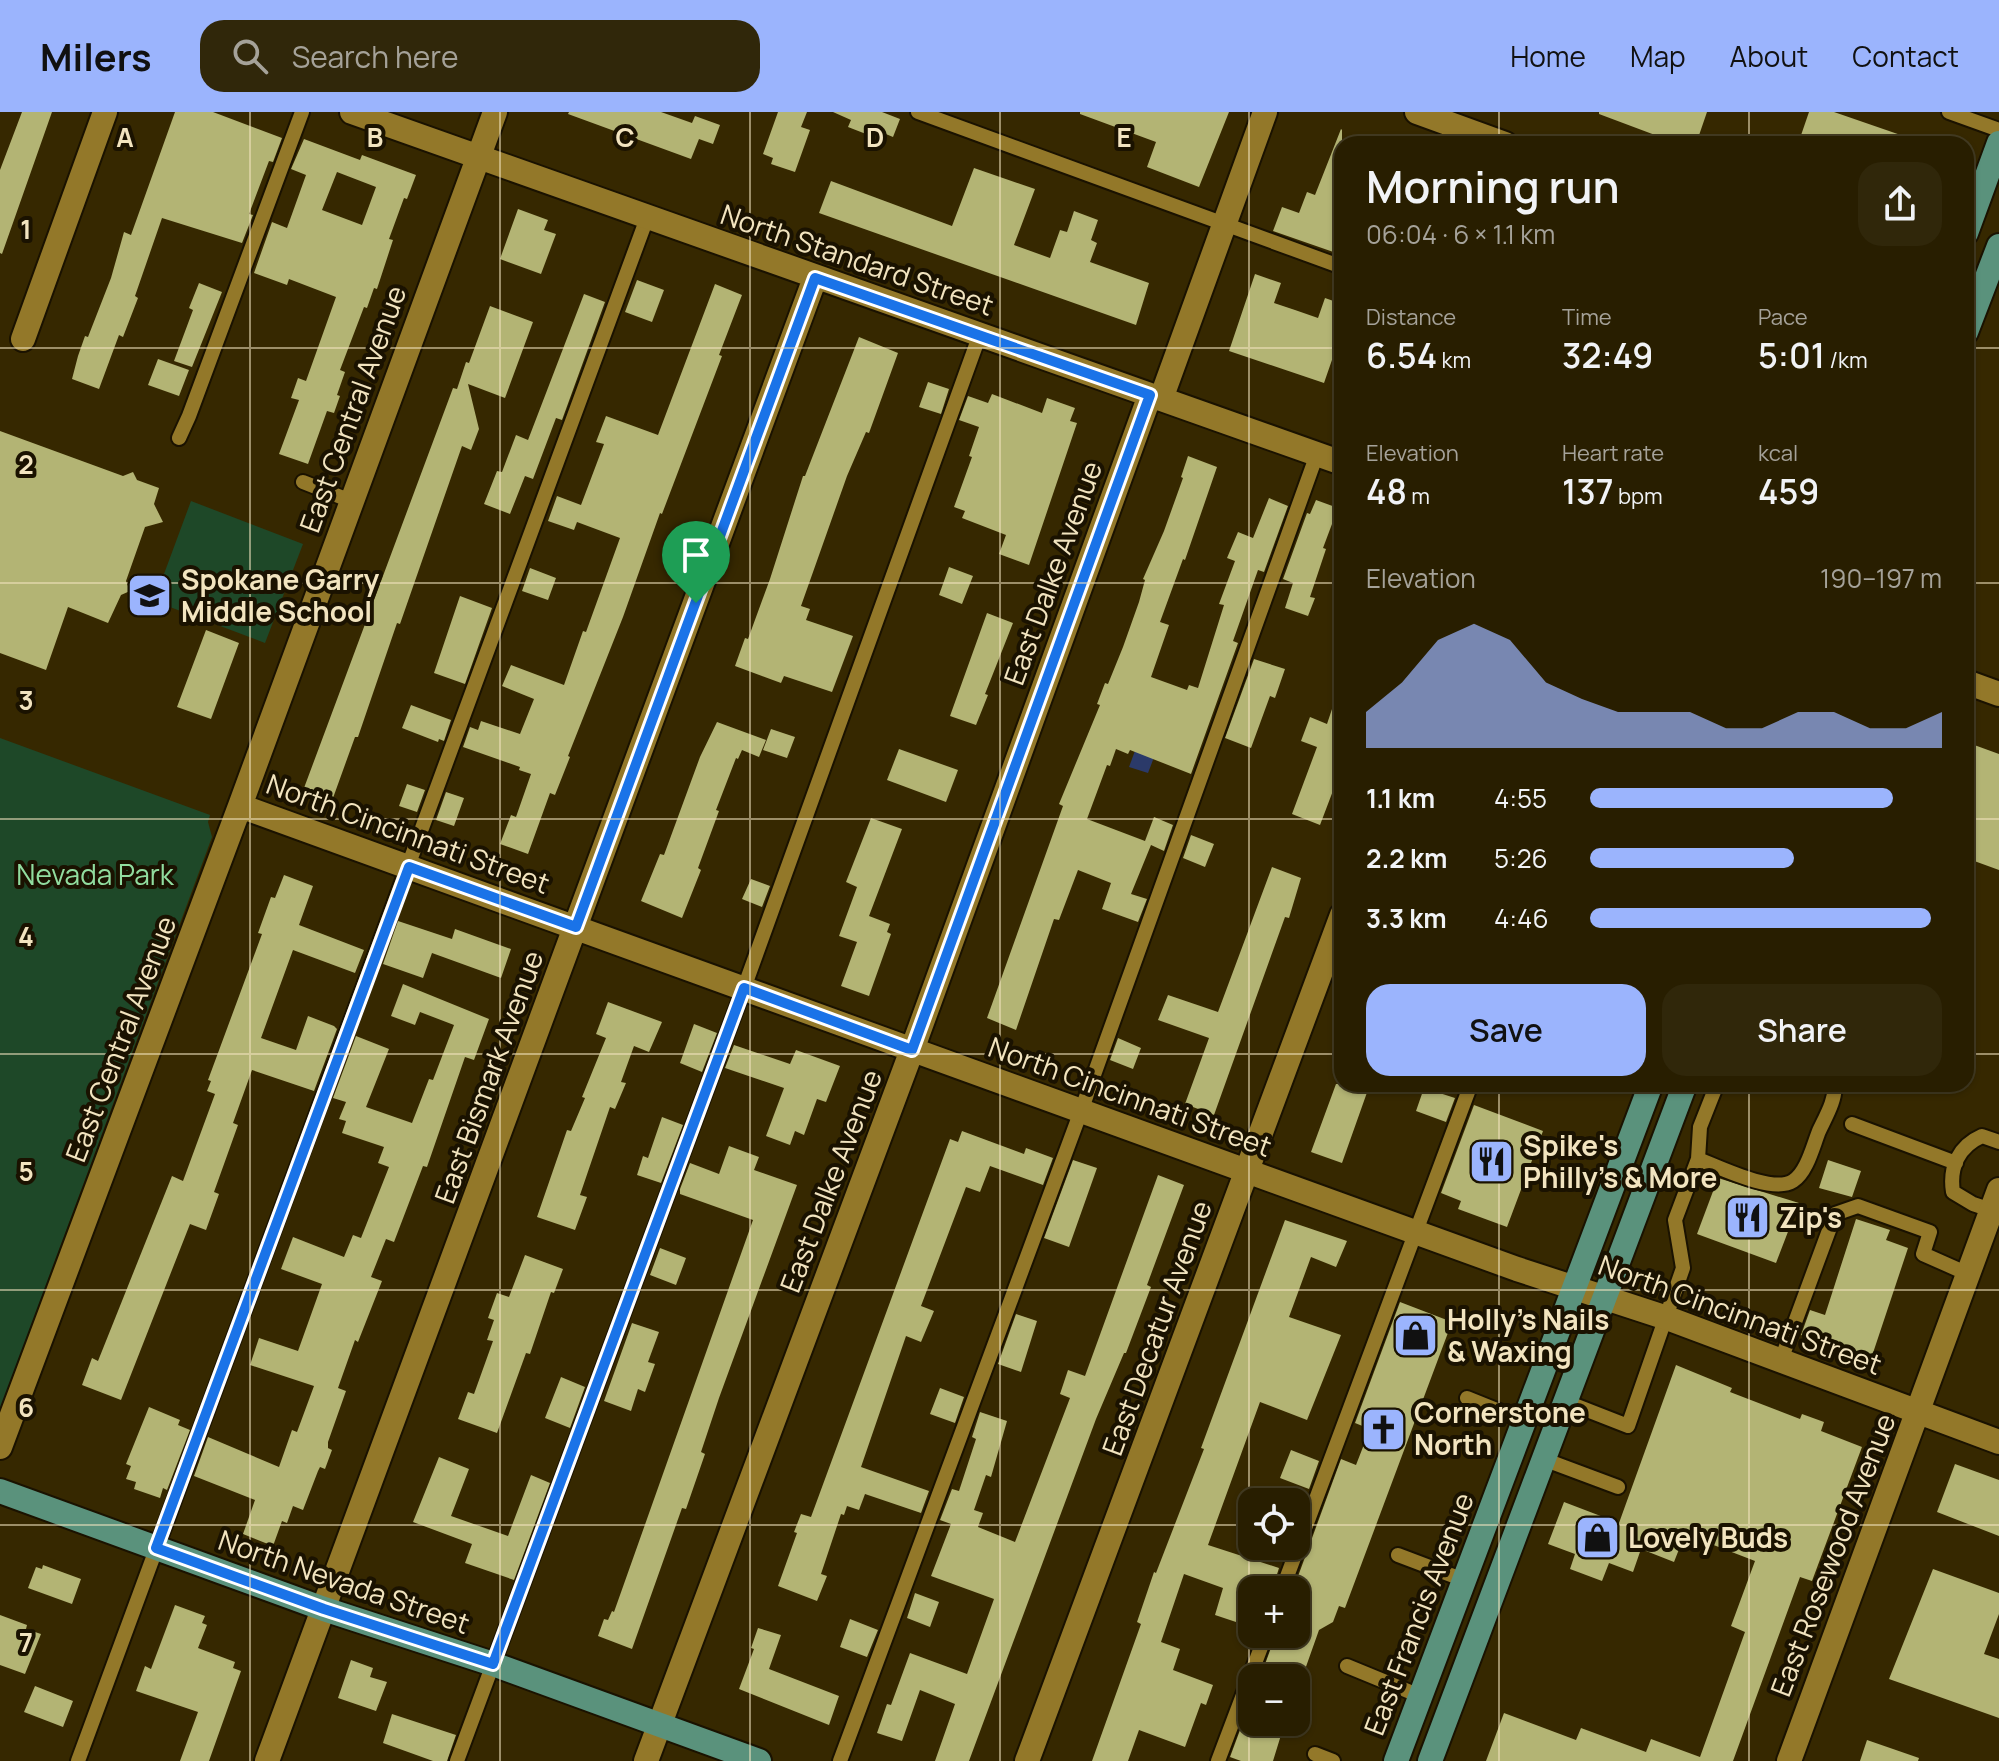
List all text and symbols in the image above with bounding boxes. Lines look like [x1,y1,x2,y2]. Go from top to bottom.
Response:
search box [200,20,760,92]
text: Milers [40,30,152,82]
icon: search [228,34,272,78]
text: Search here [292,36,458,77]
text: Home [1510,37,1586,75]
text: Map [1630,37,1686,75]
text: About [1730,37,1808,75]
text: Contact [1852,37,1959,75]
text: A [116,119,134,155]
text: B [367,119,383,155]
text: C [615,119,635,155]
text: D [866,119,884,155]
text: E [1116,119,1132,155]
text: Morning run [1366,156,1620,216]
button: share [1858,162,1942,246]
street label: North Standard Street [716,194,999,324]
text: 1 [20,211,32,247]
text: 06:04 · 6 × 1.1 km [1366,216,1555,252]
street label: East Central Avenue [290,280,414,537]
text: Distance [1366,302,1456,332]
text: Time [1562,302,1612,332]
text: Pace [1758,302,1808,332]
text: 6.54 [1366,332,1437,378]
text: 32:49 [1562,332,1654,378]
text: 5:01 [1758,332,1825,378]
text: km [1437,345,1471,375]
text: /km [1825,345,1868,375]
text: Elevation [1366,438,1459,468]
text: Heart rate [1562,438,1664,468]
text: kcal [1758,438,1798,468]
text: 2 [18,446,34,482]
street label: East Dalke Avenue [994,456,1110,690]
text: 48 [1366,468,1407,514]
text: 137 [1562,468,1614,514]
text: 459 [1758,468,1819,514]
text: m [1407,481,1430,511]
text: bpm [1614,481,1663,511]
pin [662,521,730,603]
icon: arrive [674,533,718,577]
place label: Spokane Garry Middle School [181,560,379,630]
text: Elevation [1366,560,1476,596]
text: 190–197 m [1820,560,1942,596]
school or university icon: Spokane Garry Middle School [126,572,174,620]
text: 3 [18,682,34,718]
street label: North Cincinnati Street [262,764,555,902]
text: 1.1 km [1366,780,1435,816]
text: 4:55 [1494,780,1547,816]
text: 2.2 km [1366,840,1447,876]
text: 5:26 [1494,840,1548,876]
park label: Nevada Park [16,855,175,893]
text: 3.3 km [1366,900,1447,936]
text: 4:46 [1494,900,1549,936]
street label: East Central Avenue [56,910,184,1167]
text: 4 [18,918,34,954]
street label: East Bismark Avenue [425,945,551,1208]
button: Save [1366,984,1646,1076]
button: Share [1662,984,1942,1076]
street label: North Cincinnati Street [984,1027,1277,1165]
street label: East Dalke Avenue [770,1064,890,1297]
place label: Spike's Philly's & More [1523,1126,1717,1196]
restaurant icon: Spike's Philly's & More [1468,1138,1516,1186]
text: 5 [18,1153,34,1189]
restaurant icon: Zip's [1724,1194,1772,1242]
street label: East Decatur Avenue [1092,1195,1220,1460]
place label: Zip's [1779,1198,1842,1236]
street label: North Cincinnati Street [1594,1245,1887,1383]
place label: Holly's Nails & Waxing [1447,1300,1609,1370]
shop icon: Holly's Nails & Waxing [1392,1312,1440,1360]
text: 6 [18,1389,34,1425]
place label: Cornerstone North [1414,1393,1586,1463]
church icon: Cornerstone North [1359,1405,1407,1453]
street label: East Rosewood Avenue [1761,1408,1904,1701]
street label: East Francis Avenue [1354,1487,1482,1740]
map controls [1238,1488,1310,1736]
button: locate [1238,1488,1310,1560]
shop icon: Lovely Buds [1573,1514,1621,1562]
place label: Lovely Buds [1628,1518,1788,1556]
street label: North Nevada Street [214,1520,475,1642]
button: + [1238,1576,1310,1648]
text: 7 [19,1624,33,1660]
button: − [1238,1664,1310,1736]

